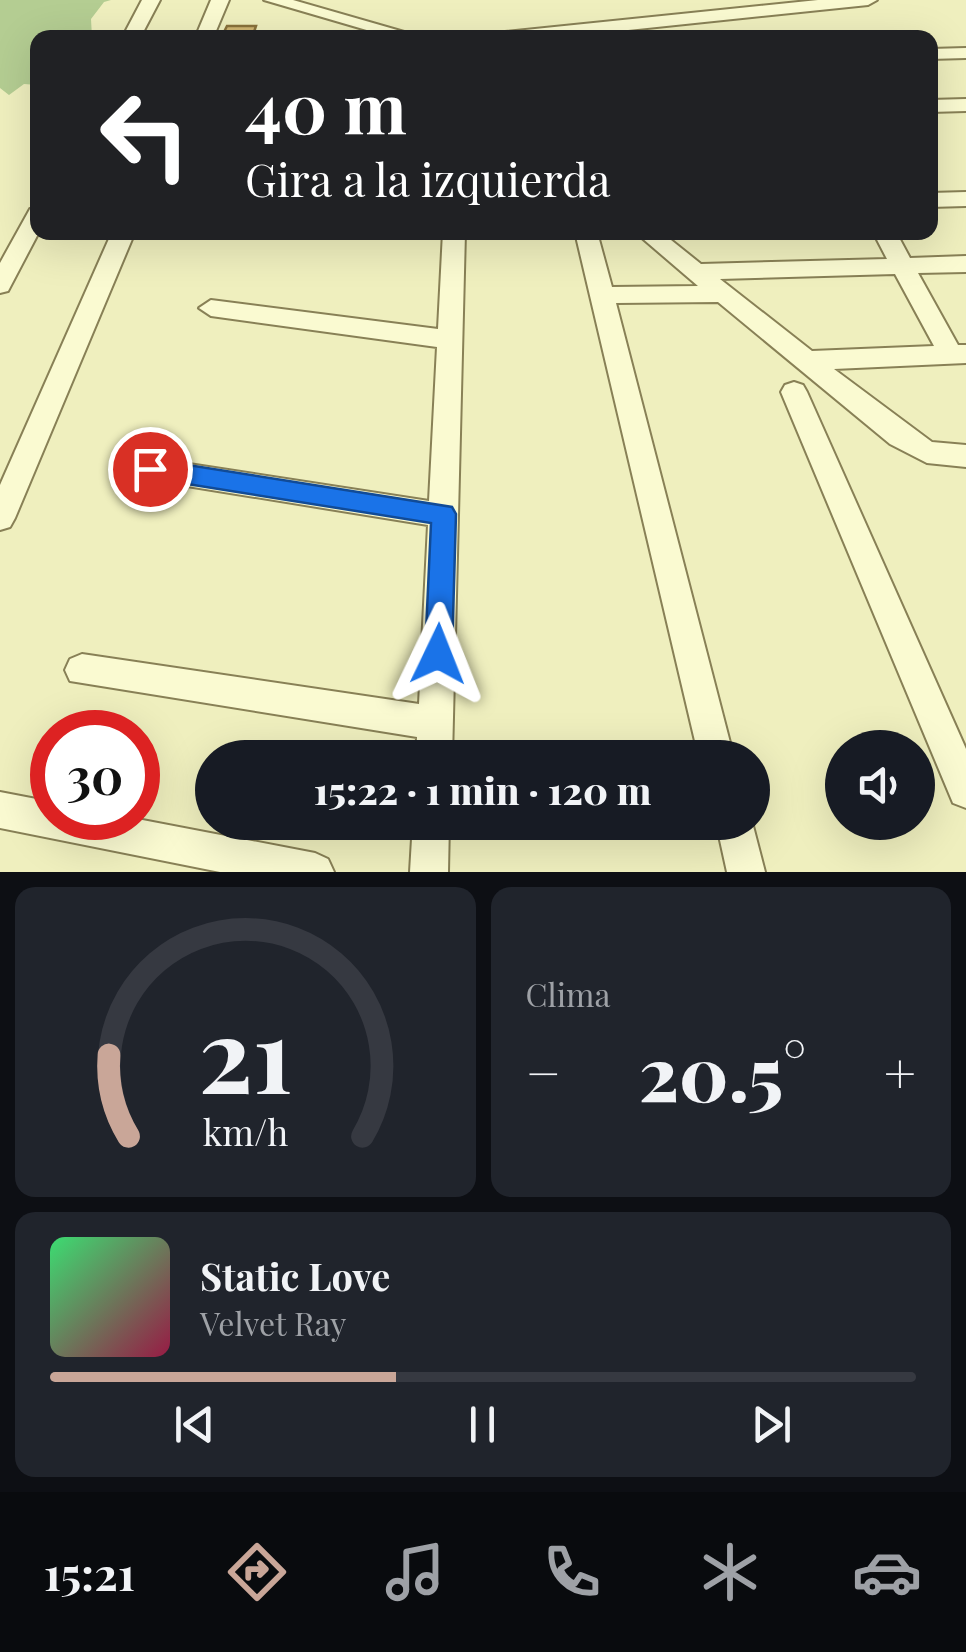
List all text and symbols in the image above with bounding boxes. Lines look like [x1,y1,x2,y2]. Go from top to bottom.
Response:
text: 40 m [245,58,407,152]
icon: left [80,70,210,200]
text: Gira a la izquierda [245,148,610,208]
pin [108,427,193,512]
icon: arrive [123,442,178,497]
position arrow [386,602,490,706]
speed limit sign: 30 [30,710,160,840]
map controls [825,730,935,840]
button: sound [825,730,935,840]
text: 15:22 · 1 min · 120 m [314,764,651,815]
text: Clima [526,972,610,1015]
text: 21 [198,981,292,1120]
text: 20.5° [639,1021,806,1121]
text: − [526,1034,561,1108]
text: + [884,1034,916,1108]
text: km/h [202,1107,288,1155]
text: Static Love [200,1250,390,1301]
text: Velvet Ray [200,1301,347,1344]
icon: previous [167,1397,222,1452]
icon: pause [455,1397,510,1452]
icon: next [744,1397,799,1452]
icon: directions [222,1537,292,1607]
icon: music [380,1537,450,1607]
icon: phone [537,1537,607,1607]
icon: climate [695,1537,765,1607]
icon: car [852,1537,922,1607]
text: 15:21 [44,1542,135,1602]

